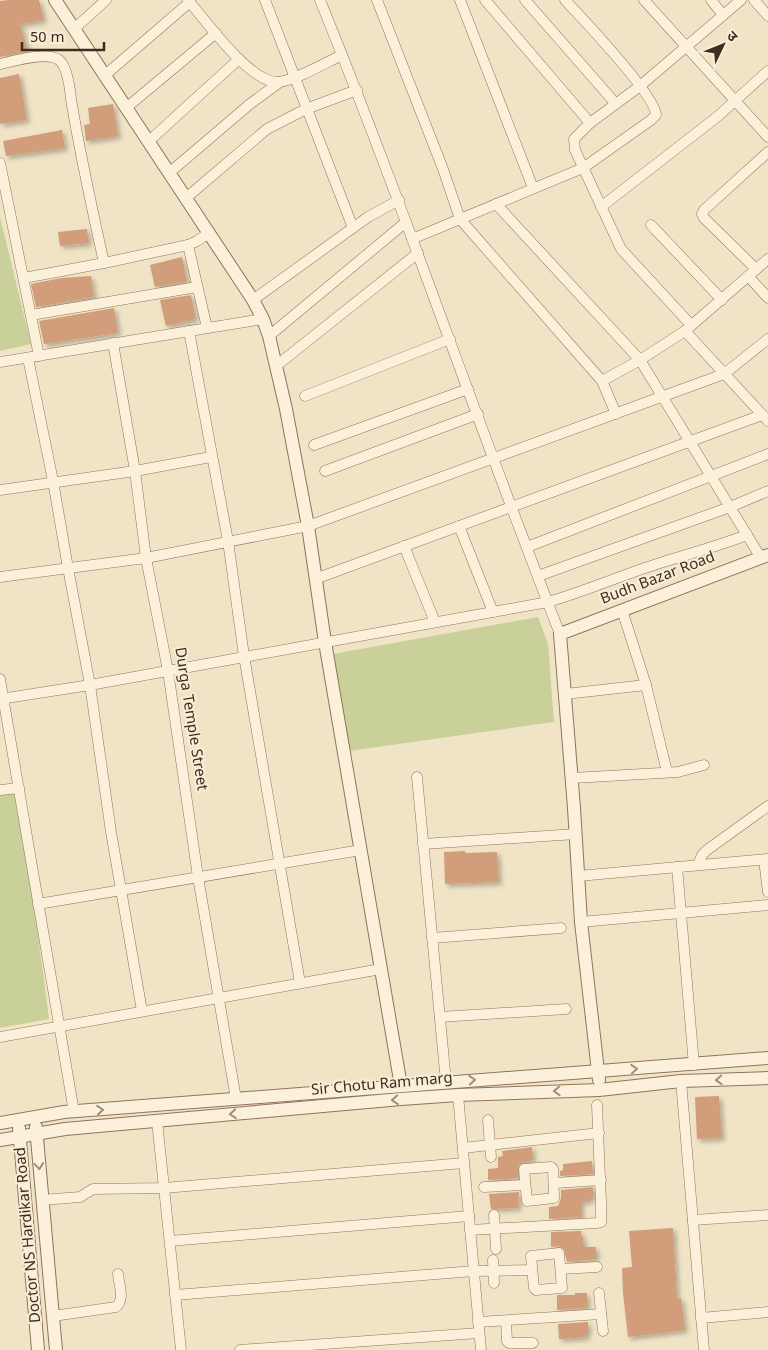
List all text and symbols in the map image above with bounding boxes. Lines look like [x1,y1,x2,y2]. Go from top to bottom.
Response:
scale bar [22,20,105,52]
north arrow [698,20,748,70]
text: उ [722,28,742,47]
text: 50 m [30,29,64,48]
street label: Budh Bazar Road [598,548,718,610]
street label: Durga Temple Street [169,646,211,793]
one-way arrow [630,1064,638,1075]
street label: Sir Chotu Ram marg [310,1069,454,1101]
one-way arrow [715,1074,723,1085]
one-way arrow [468,1075,476,1086]
one-way arrow [553,1086,561,1097]
one-way arrow [391,1094,399,1105]
one-way arrow [97,1104,105,1115]
one-way arrow [229,1108,237,1119]
street label: Doctor NS Hardikar Road [12,1146,46,1324]
one-way arrow [33,1162,44,1170]

